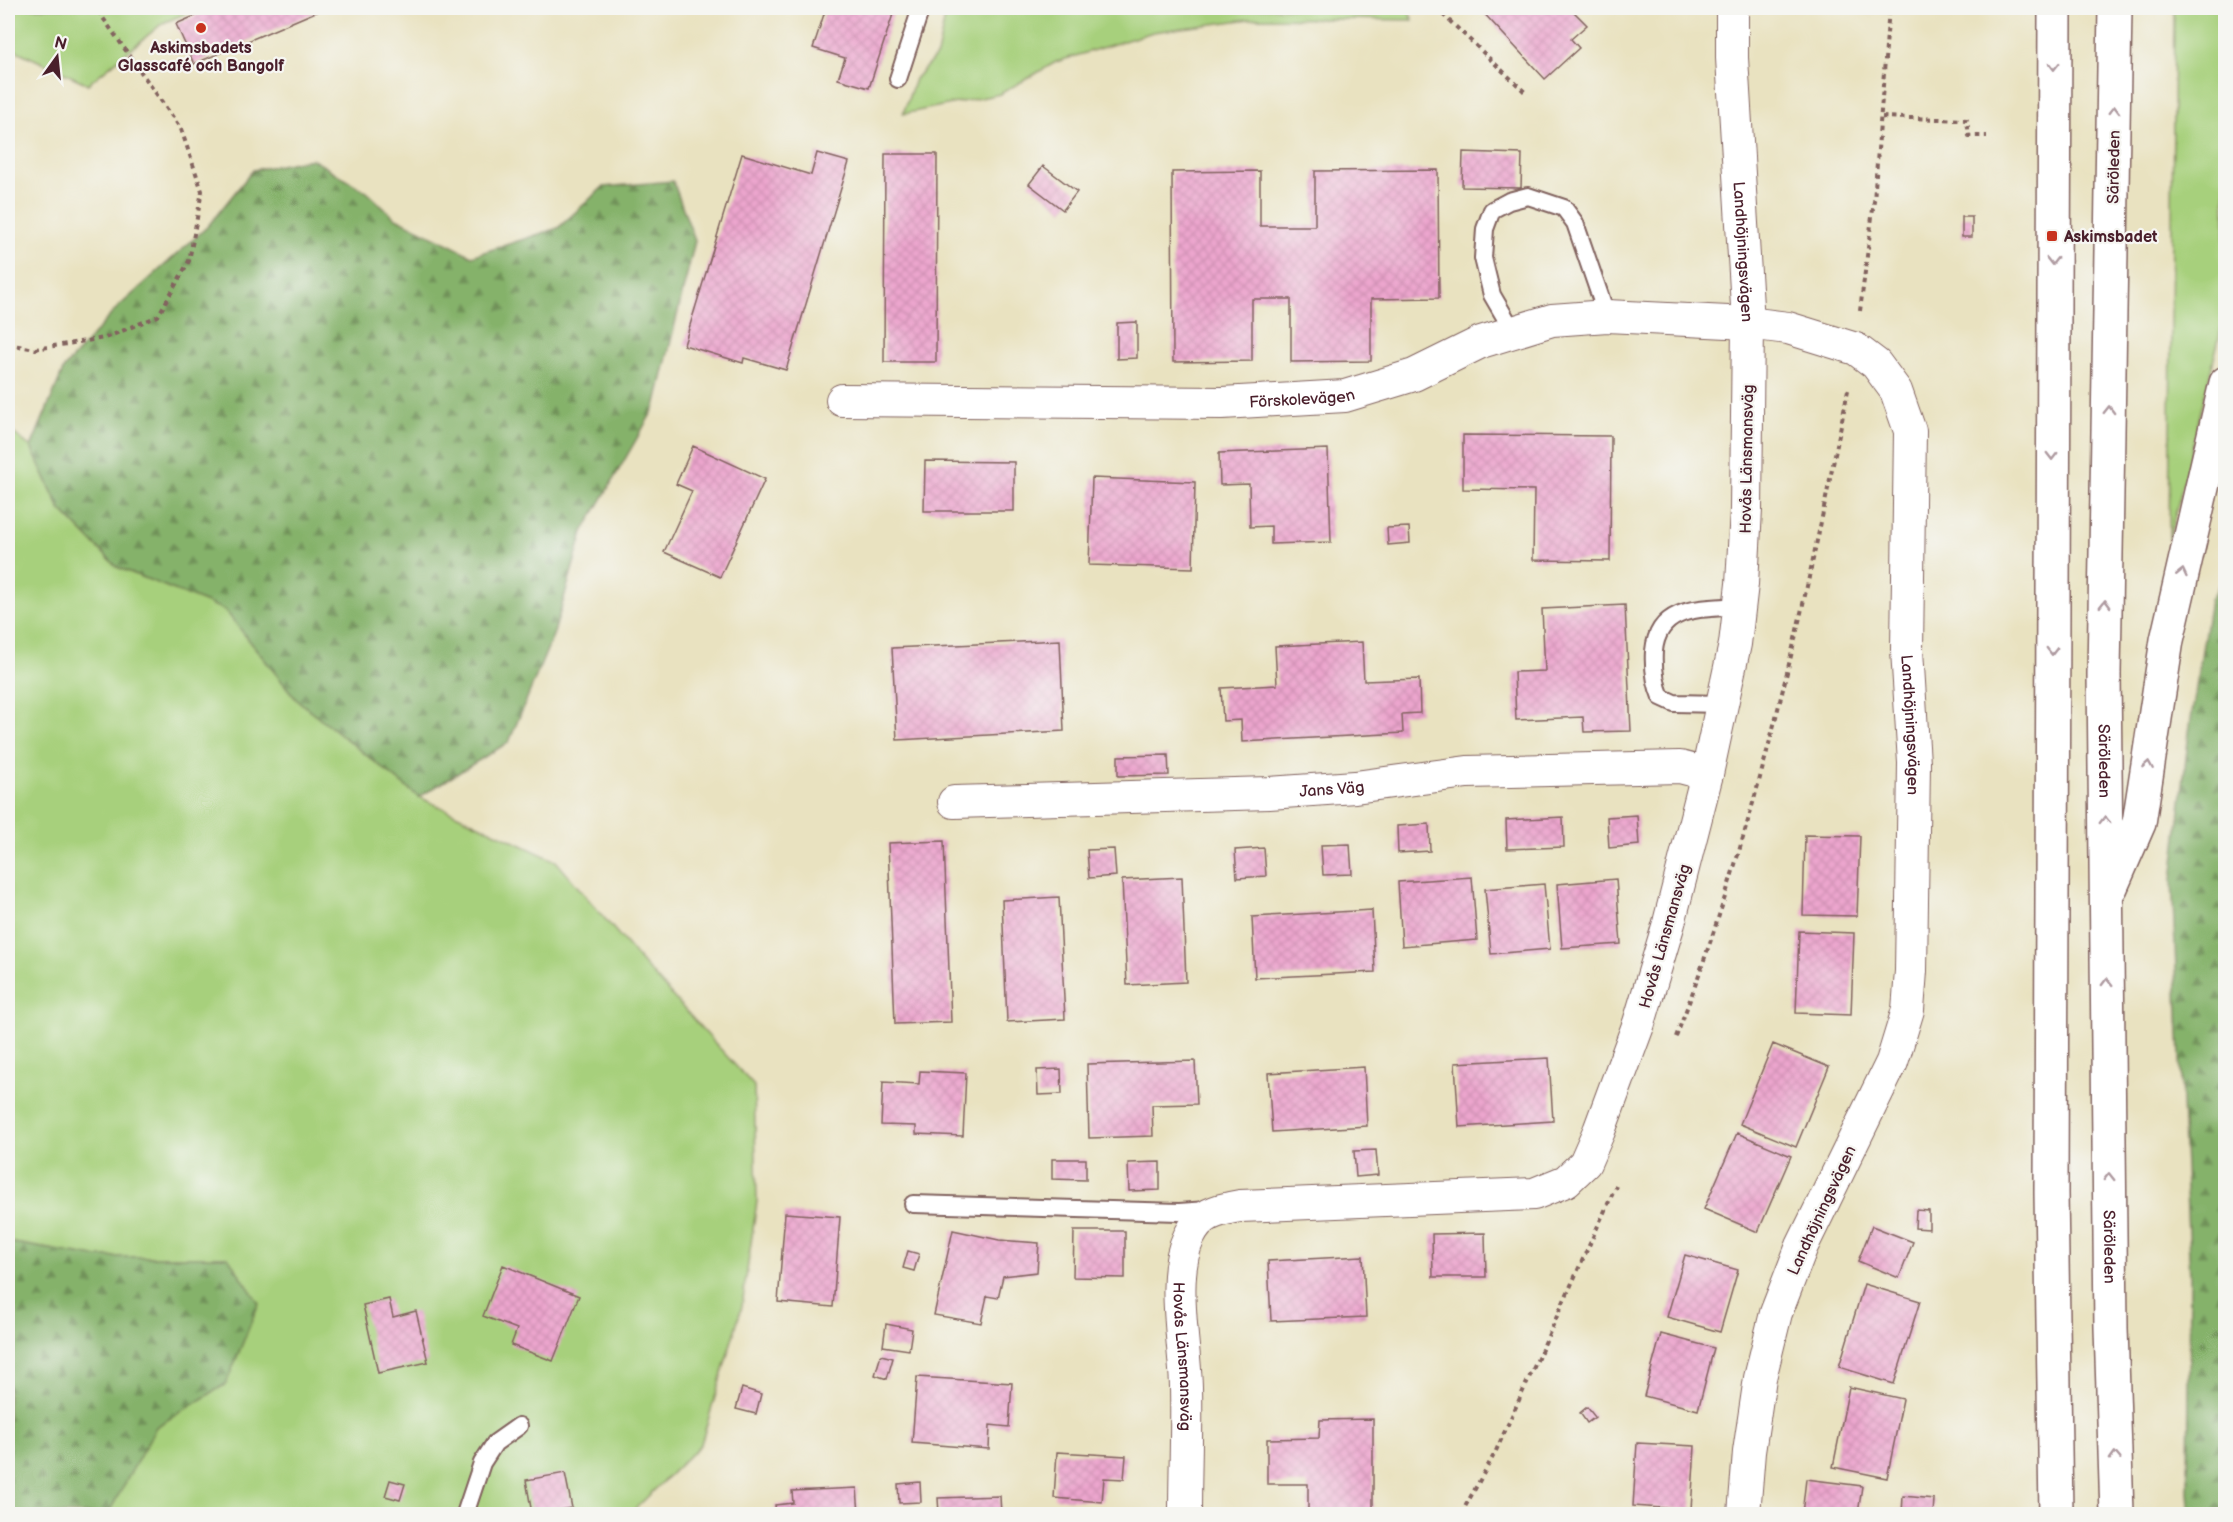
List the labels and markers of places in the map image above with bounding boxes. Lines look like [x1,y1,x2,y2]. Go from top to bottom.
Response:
marker: Askimsbadets Glasscafé och Bangolf [194,21,208,35]
place label: Askimsbadets Glasscafé och Bangolf [118,39,285,76]
place label: Askimsbadet [2063,228,2158,247]
marker: Askimsbadet [2045,229,2059,243]

